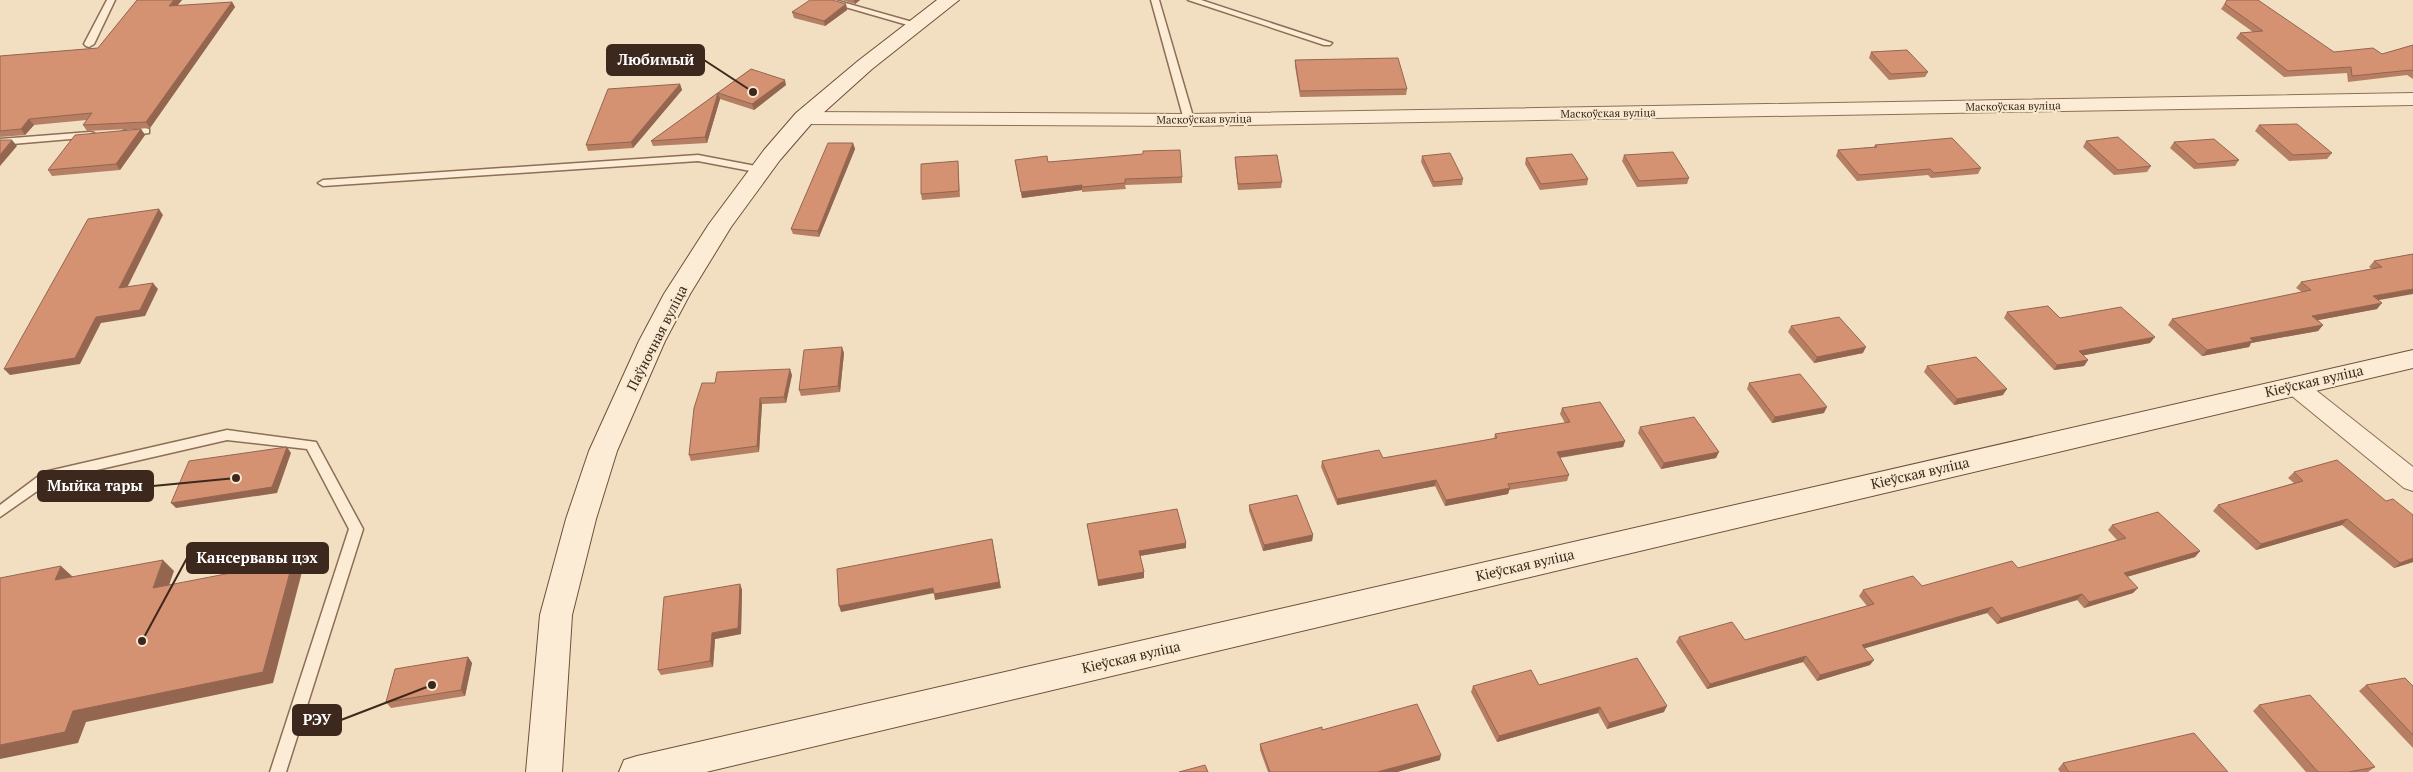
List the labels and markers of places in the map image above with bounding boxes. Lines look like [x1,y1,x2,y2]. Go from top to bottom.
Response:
callout: Любимый [607,45,704,75]
callout: Мыйка тары [38,471,153,501]
callout: Кансервавы цэх [187,543,328,573]
callout: РЭУ [293,705,341,735]

